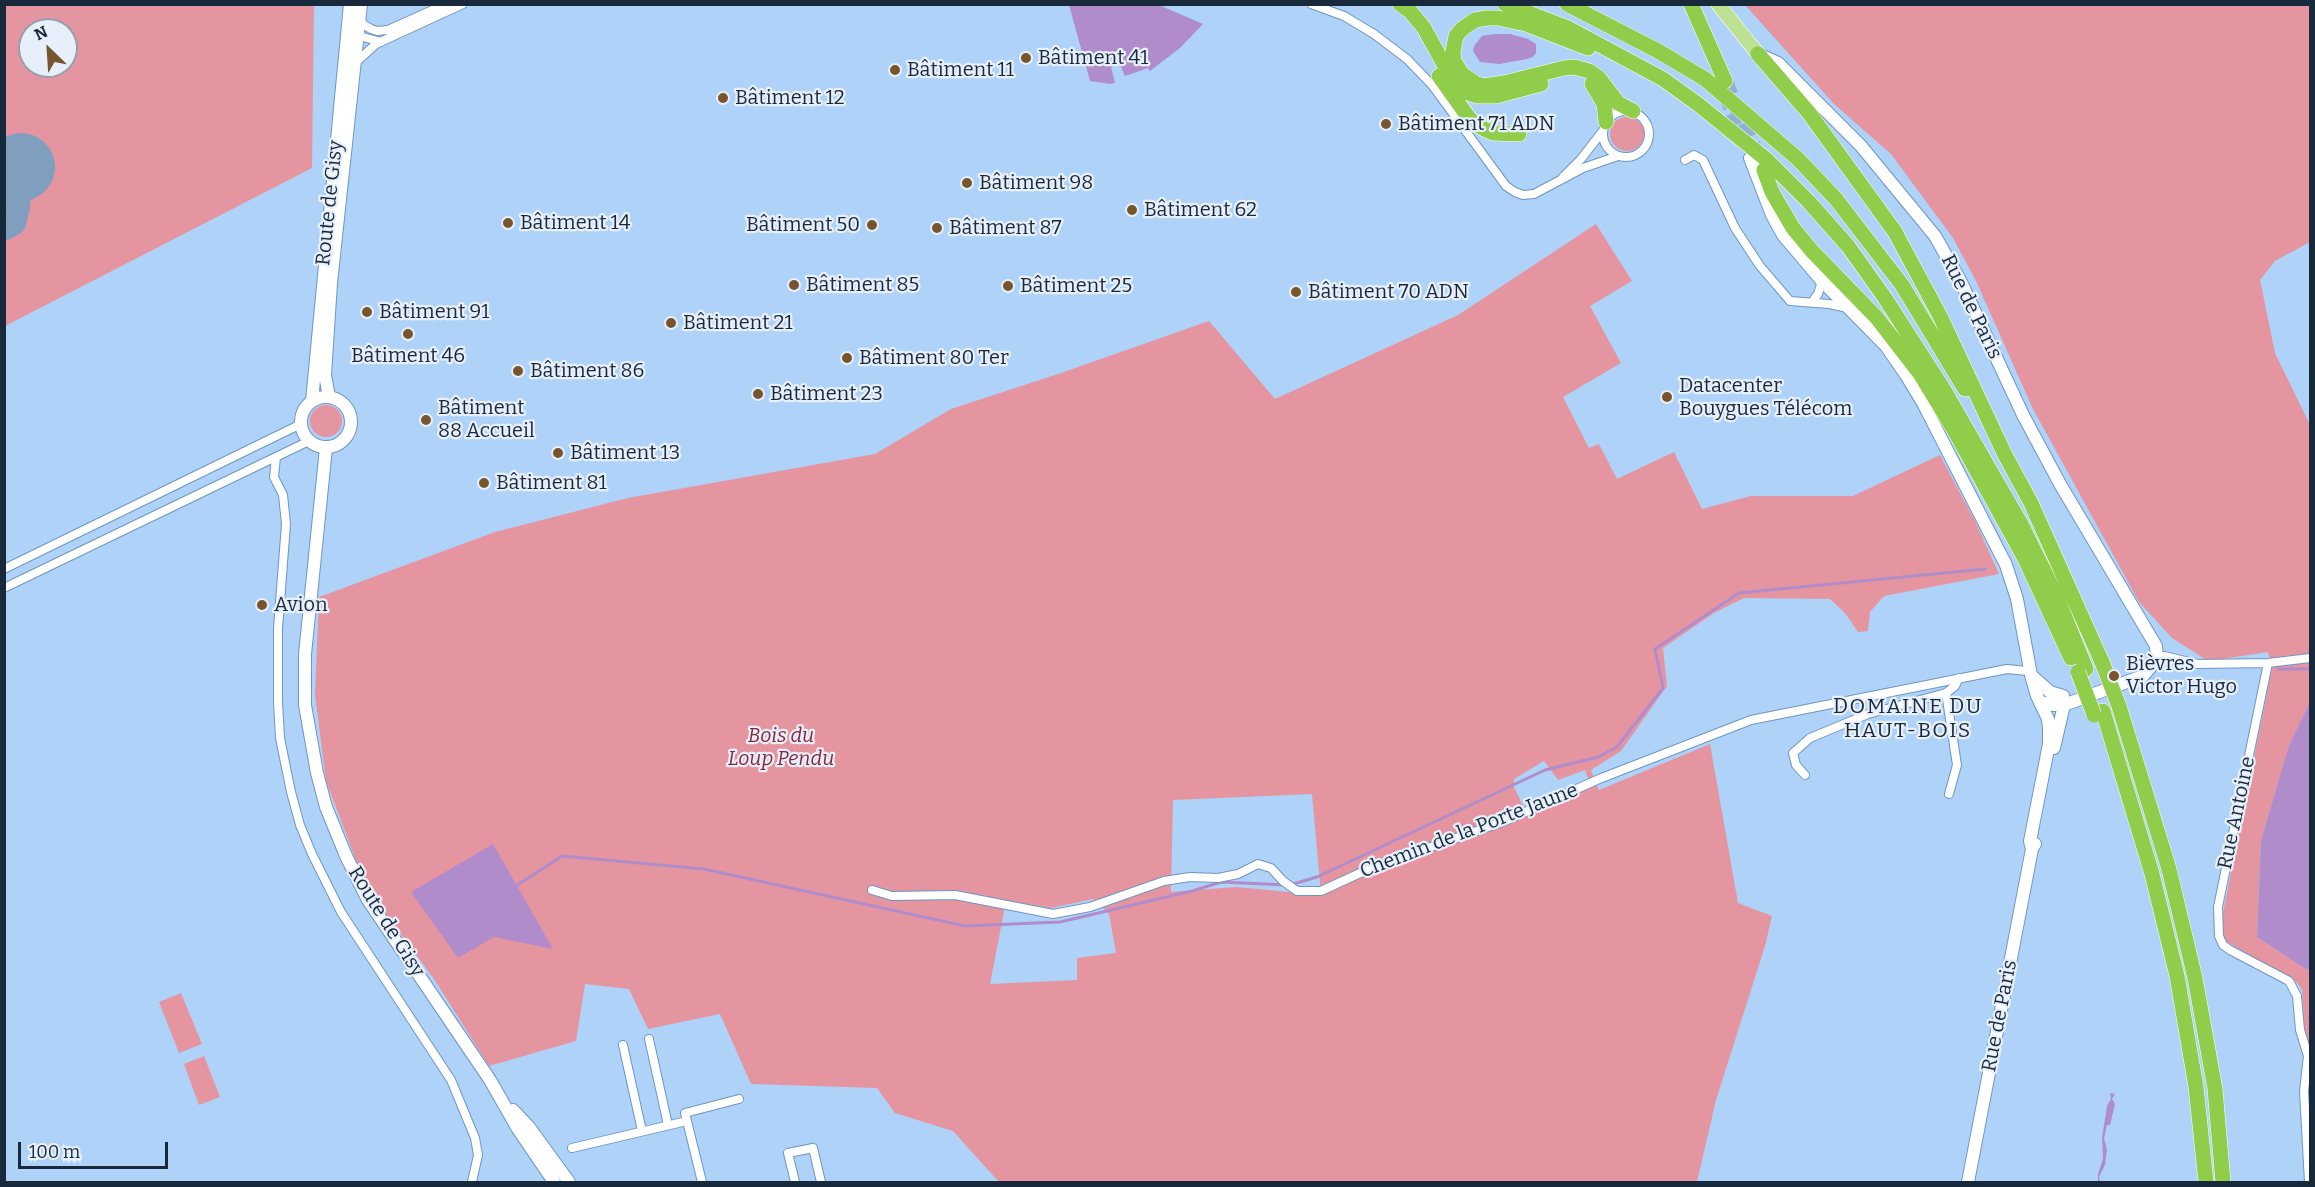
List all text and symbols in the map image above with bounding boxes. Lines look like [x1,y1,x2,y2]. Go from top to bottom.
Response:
north arrow [18,18,78,78]
text: N [31,22,51,44]
place label: Bâtiment 41 [1038,46,1148,70]
marker: Bâtiment 41 [1019,51,1033,65]
place label: Bâtiment 11 [907,58,1014,82]
marker: Bâtiment 11 [888,63,902,77]
place label: Bâtiment 12 [735,86,845,110]
marker: Bâtiment 12 [716,91,730,105]
place label: Bâtiment 71 ADN [1398,112,1555,136]
marker: Bâtiment 71 ADN [1379,117,1393,131]
street label: Route de Gisy [311,139,349,267]
place label: Bâtiment 98 [979,171,1093,195]
marker: Bâtiment 98 [960,176,974,190]
place label: Bâtiment 62 [1144,198,1257,222]
marker: Bâtiment 62 [1125,203,1139,217]
place label: Bâtiment 14 [520,211,630,235]
place label: Bâtiment 50 [746,213,860,237]
marker: Bâtiment 14 [501,216,515,230]
place label: Bâtiment 87 [949,216,1062,240]
marker: Bâtiment 50 [865,218,879,232]
marker: Bâtiment 87 [930,221,944,235]
street label: Rue de Paris [1935,251,2007,363]
place label: Bâtiment 85 [806,273,919,297]
place label: Bâtiment 25 [1020,274,1132,298]
marker: Bâtiment 85 [787,278,801,292]
marker: Bâtiment 25 [1001,279,1015,293]
place label: Bâtiment 70 ADN [1308,280,1469,304]
marker: Bâtiment 70 ADN [1289,285,1303,299]
place label: Bâtiment 91 [379,300,489,324]
marker: Bâtiment 91 [360,305,374,319]
place label: Bâtiment 21 [683,311,793,335]
marker: Bâtiment 21 [664,316,678,330]
marker: Bâtiment 46 [401,327,415,341]
place label: Bâtiment 46 [351,344,465,368]
place label: Bâtiment 80 Ter [859,346,1009,370]
marker: Bâtiment 80 Ter [840,351,854,365]
place label: Bâtiment 86 [530,359,644,383]
marker: Bâtiment 86 [511,364,525,378]
place label: Datacenter Bouygues Télécom [1679,374,1852,421]
place label: Bâtiment 23 [770,382,883,406]
marker: Bâtiment 23 [751,387,765,401]
marker: Datacenter Bouygues Télécom [1660,390,1674,404]
place label: Bâtiment 88 Accueil [438,396,535,443]
marker: Bâtiment 88 Accueil [419,413,433,427]
place label: Bâtiment 13 [570,441,680,465]
marker: Bâtiment 13 [551,446,565,460]
place label: Bâtiment 81 [496,471,607,495]
marker: Bâtiment 81 [477,476,491,490]
place label: Avion [274,593,328,617]
marker: Avion [255,598,269,612]
place label: Bièvres Victor Hugo [2126,652,2237,699]
marker: Bièvres Victor Hugo [2107,669,2121,683]
district label: DOMAINE DU HAUT-BOIS [1833,694,1983,744]
park label: Bois du Loup Pendu [728,724,834,771]
street label: Rue Antoine [2213,754,2261,872]
street label: Chemin de la Porte Jaune [1357,778,1581,884]
street label: Route de Gisy [342,862,430,982]
street label: Rue de Paris [1977,958,2023,1074]
scale bar [21,1130,171,1168]
text: 100 m [29,1141,80,1163]

